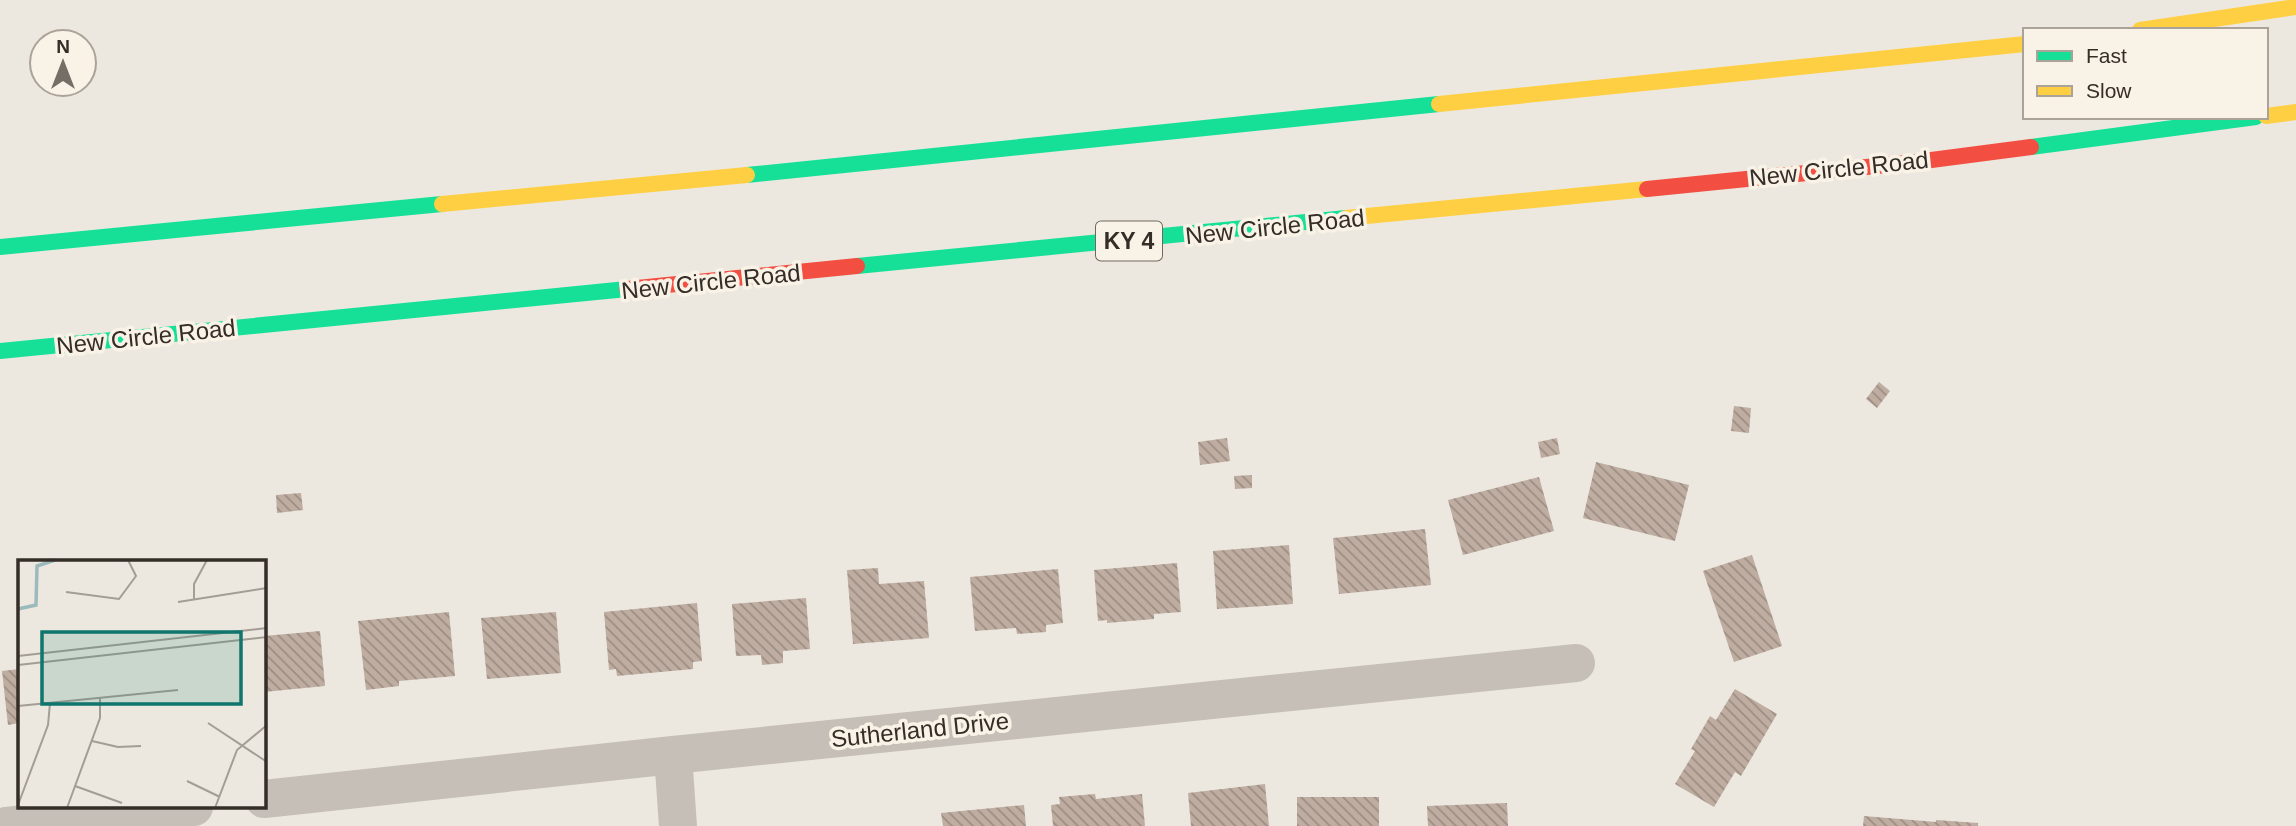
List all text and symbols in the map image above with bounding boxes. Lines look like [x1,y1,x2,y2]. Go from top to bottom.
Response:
north arrow [28,28,98,98]
legend [2023,28,2268,119]
text: N [56,36,70,57]
text: Fast [2086,44,2127,67]
text: Slow [2086,79,2132,102]
street label: New Circle Road [1748,146,1930,191]
street label: New Circle Road [1184,204,1366,249]
road number: KY 4 [1096,222,1162,260]
street label: New Circle Road [620,259,802,304]
street label: New Circle Road [55,314,237,359]
inset map [18,560,266,808]
street label: Sutherland Drive [830,707,1010,752]

